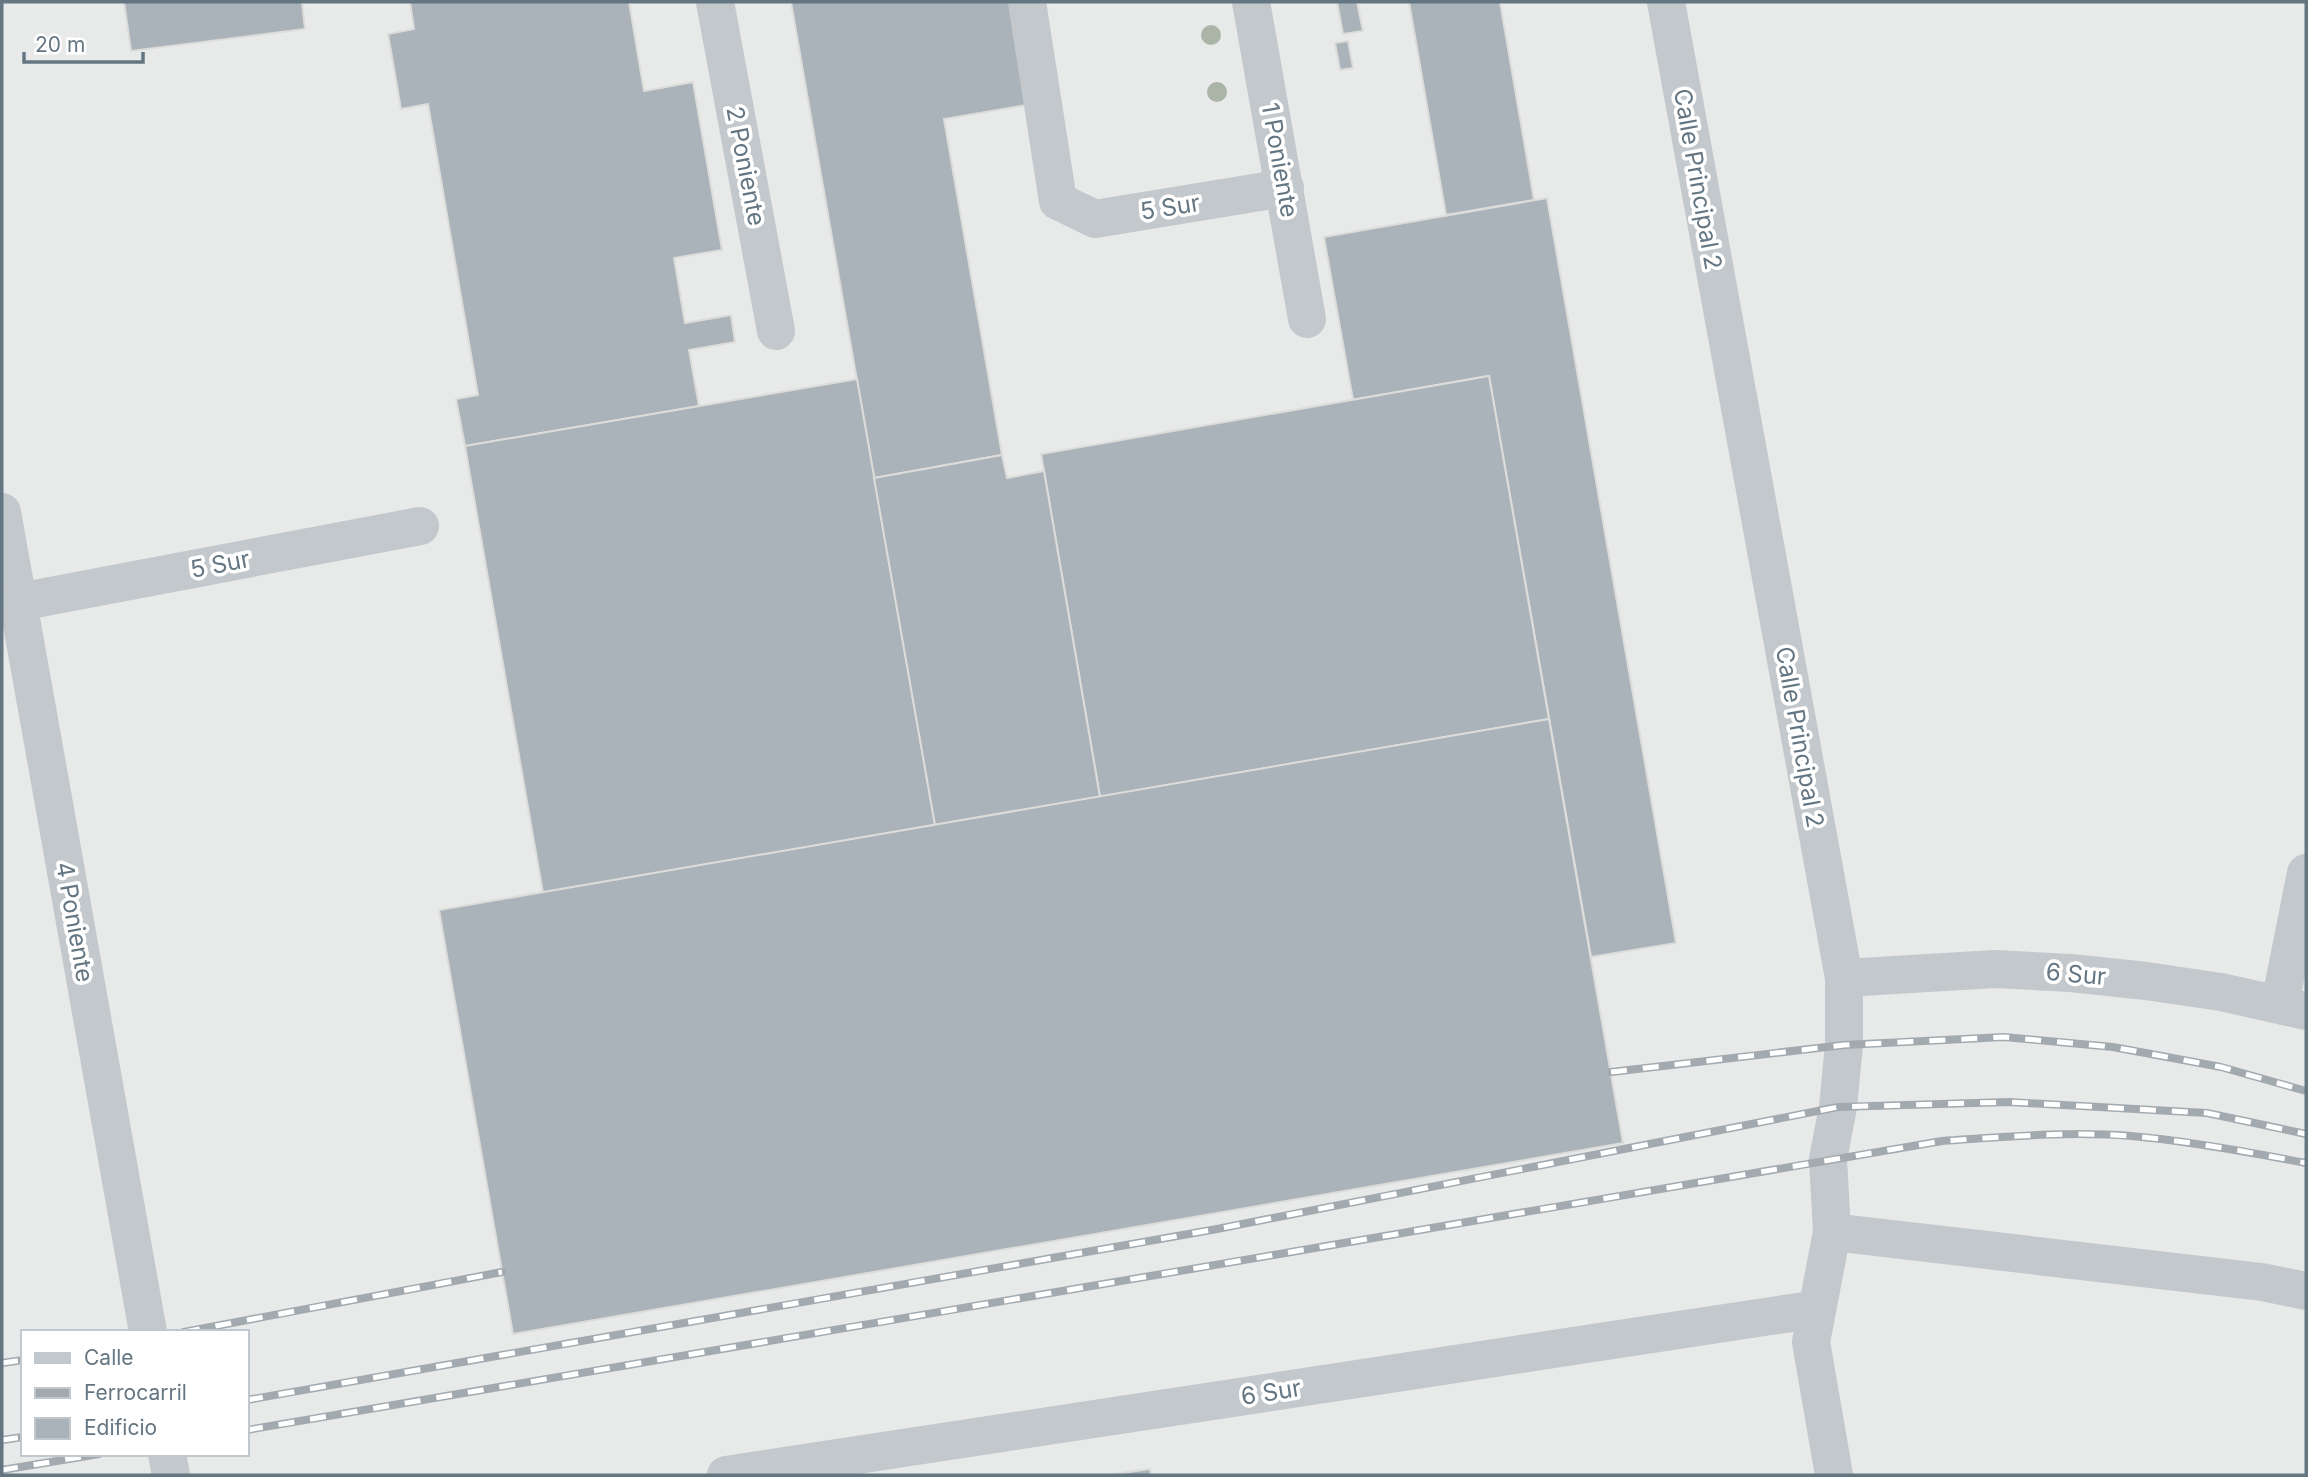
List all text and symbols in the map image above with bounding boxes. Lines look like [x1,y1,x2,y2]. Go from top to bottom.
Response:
scale bar [24,21,144,65]
text: 20 m [35,32,85,57]
street label: Calle Principal 2 [1668,86,1728,272]
street label: 1 Poniente [1256,100,1304,220]
street label: 2 Poniente [720,104,772,228]
street label: 5 Sur [1138,188,1202,226]
street label: 5 Sur [188,544,252,584]
street label: Calle Principal 2 [1770,644,1830,830]
street label: 4 Poniente [50,860,100,984]
street label: 6 Sur [2045,957,2107,991]
legend [21,1330,248,1456]
text: Calle [84,1345,134,1370]
street label: 6 Sur [1239,1373,1303,1411]
text: Ferrocarril [84,1380,187,1405]
text: Edificio [84,1415,157,1440]

